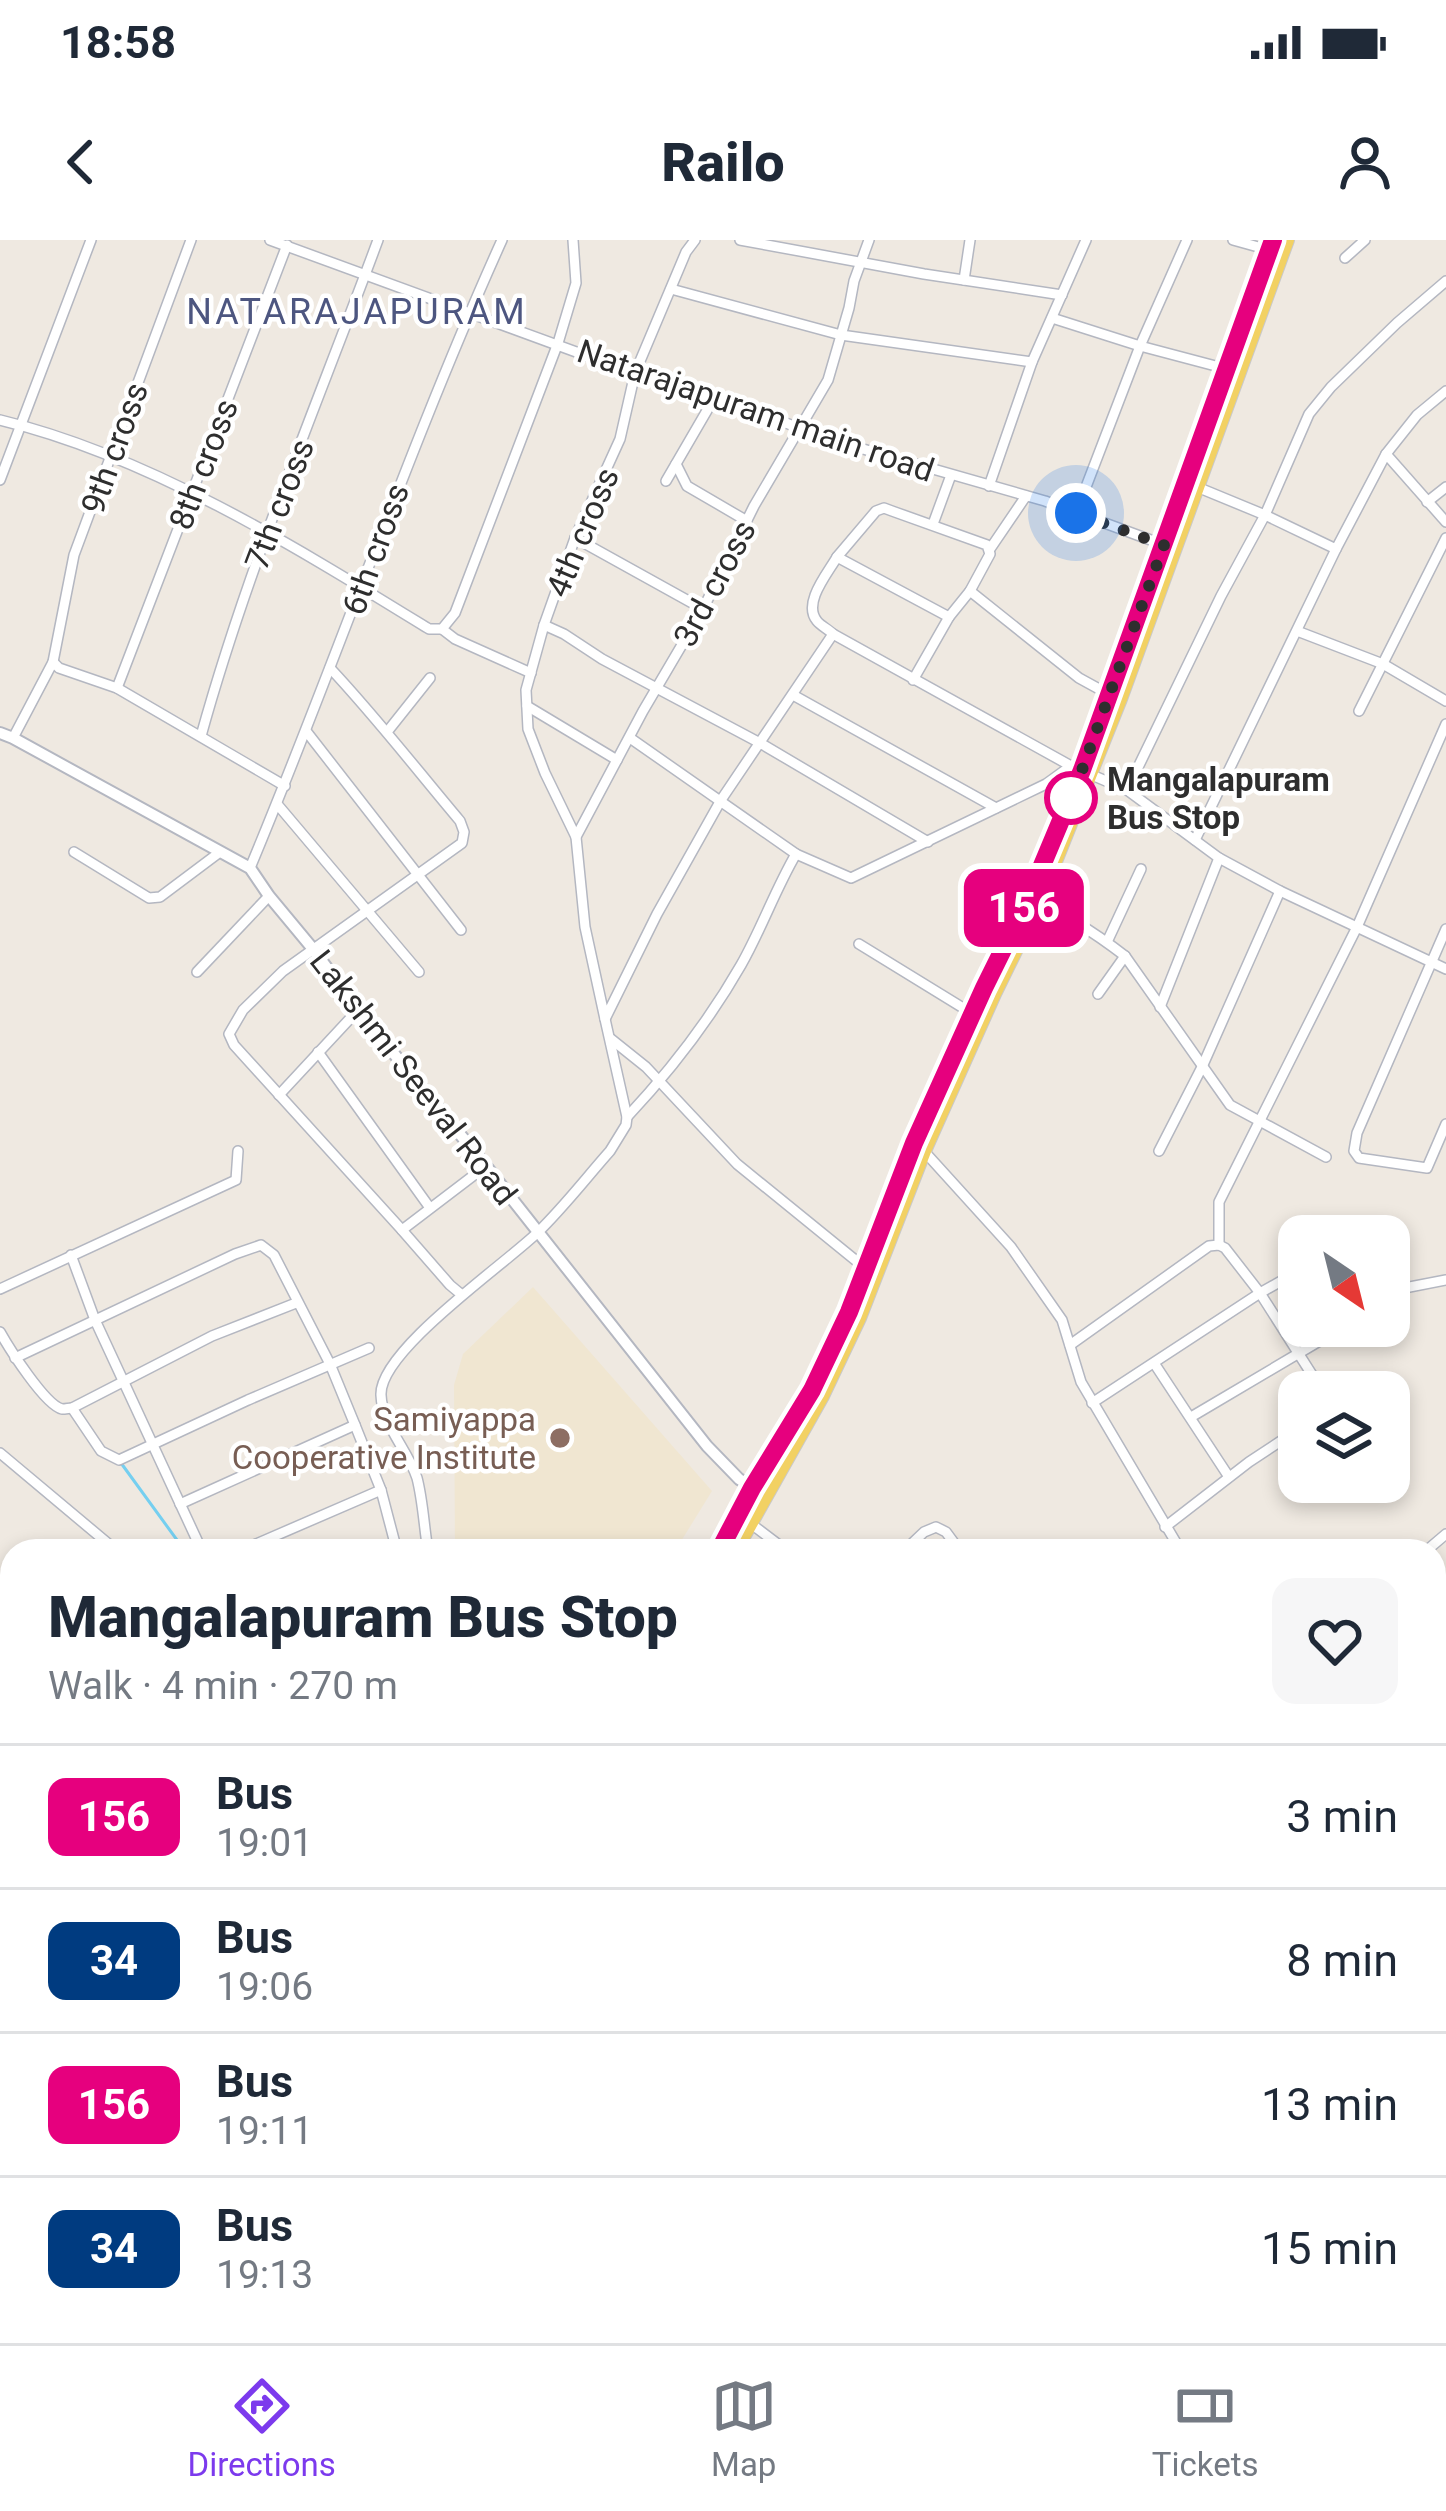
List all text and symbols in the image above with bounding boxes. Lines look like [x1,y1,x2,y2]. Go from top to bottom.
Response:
text: 18:58 [60,16,176,69]
icon: back [48,129,114,195]
icon: person [1332,129,1398,195]
text: Railo [661,131,785,194]
district label: NATARAJAPURAM [186,291,528,333]
street label: Natarajapuram main road [572,331,939,490]
street label: 9th cross [73,377,156,519]
street label: 8th cross [161,393,246,535]
street label: 7th cross [237,433,322,575]
street label: 4th cross [538,462,627,603]
street label: 6th cross [334,478,417,620]
your location [1046,483,1106,543]
street label: 3rd cross [665,513,764,653]
place label: Mangalapuram Bus Stop [1107,760,1330,837]
marker: Mangalapuram Bus Stop [1046,773,1096,823]
line badge: 156 [955,869,1093,947]
text: 156 [988,883,1060,932]
street label: Lakshmi Seeval Road [302,942,525,1213]
north arrow [1278,1215,1410,1347]
map controls [1278,1215,1410,1503]
button: layers [1278,1371,1410,1503]
place label: Samiyappa Cooperative Institute [232,1400,536,1477]
marker: Samiyappa Cooperative Institute [547,1425,573,1451]
button: heart [1272,1578,1398,1704]
text: Mangalapuram Bus Stop [48,1584,678,1651]
text: Walk · 4 min · 270 m [48,1663,398,1709]
text: Bus [216,1767,293,1820]
text: 3 min [1286,1790,1398,1843]
text: 156 [78,1792,150,1841]
text: 19:01 [216,1820,313,1866]
text: Bus [216,1911,293,1964]
text: 8 min [1286,1934,1398,1987]
text: 34 [90,1936,138,1985]
text: 19:06 [216,1964,313,2010]
text: Bus [216,2055,293,2108]
text: 13 min [1261,2078,1398,2131]
text: 156 [78,2080,150,2129]
text: 19:11 [216,2108,313,2154]
text: Bus [216,2199,293,2252]
text: 15 min [1261,2222,1398,2275]
text: 34 [90,2224,138,2273]
text: 19:13 [216,2252,313,2298]
tab: Directions [188,2373,336,2484]
tab: Map [711,2373,777,2484]
tab: Tickets [1152,2373,1258,2484]

